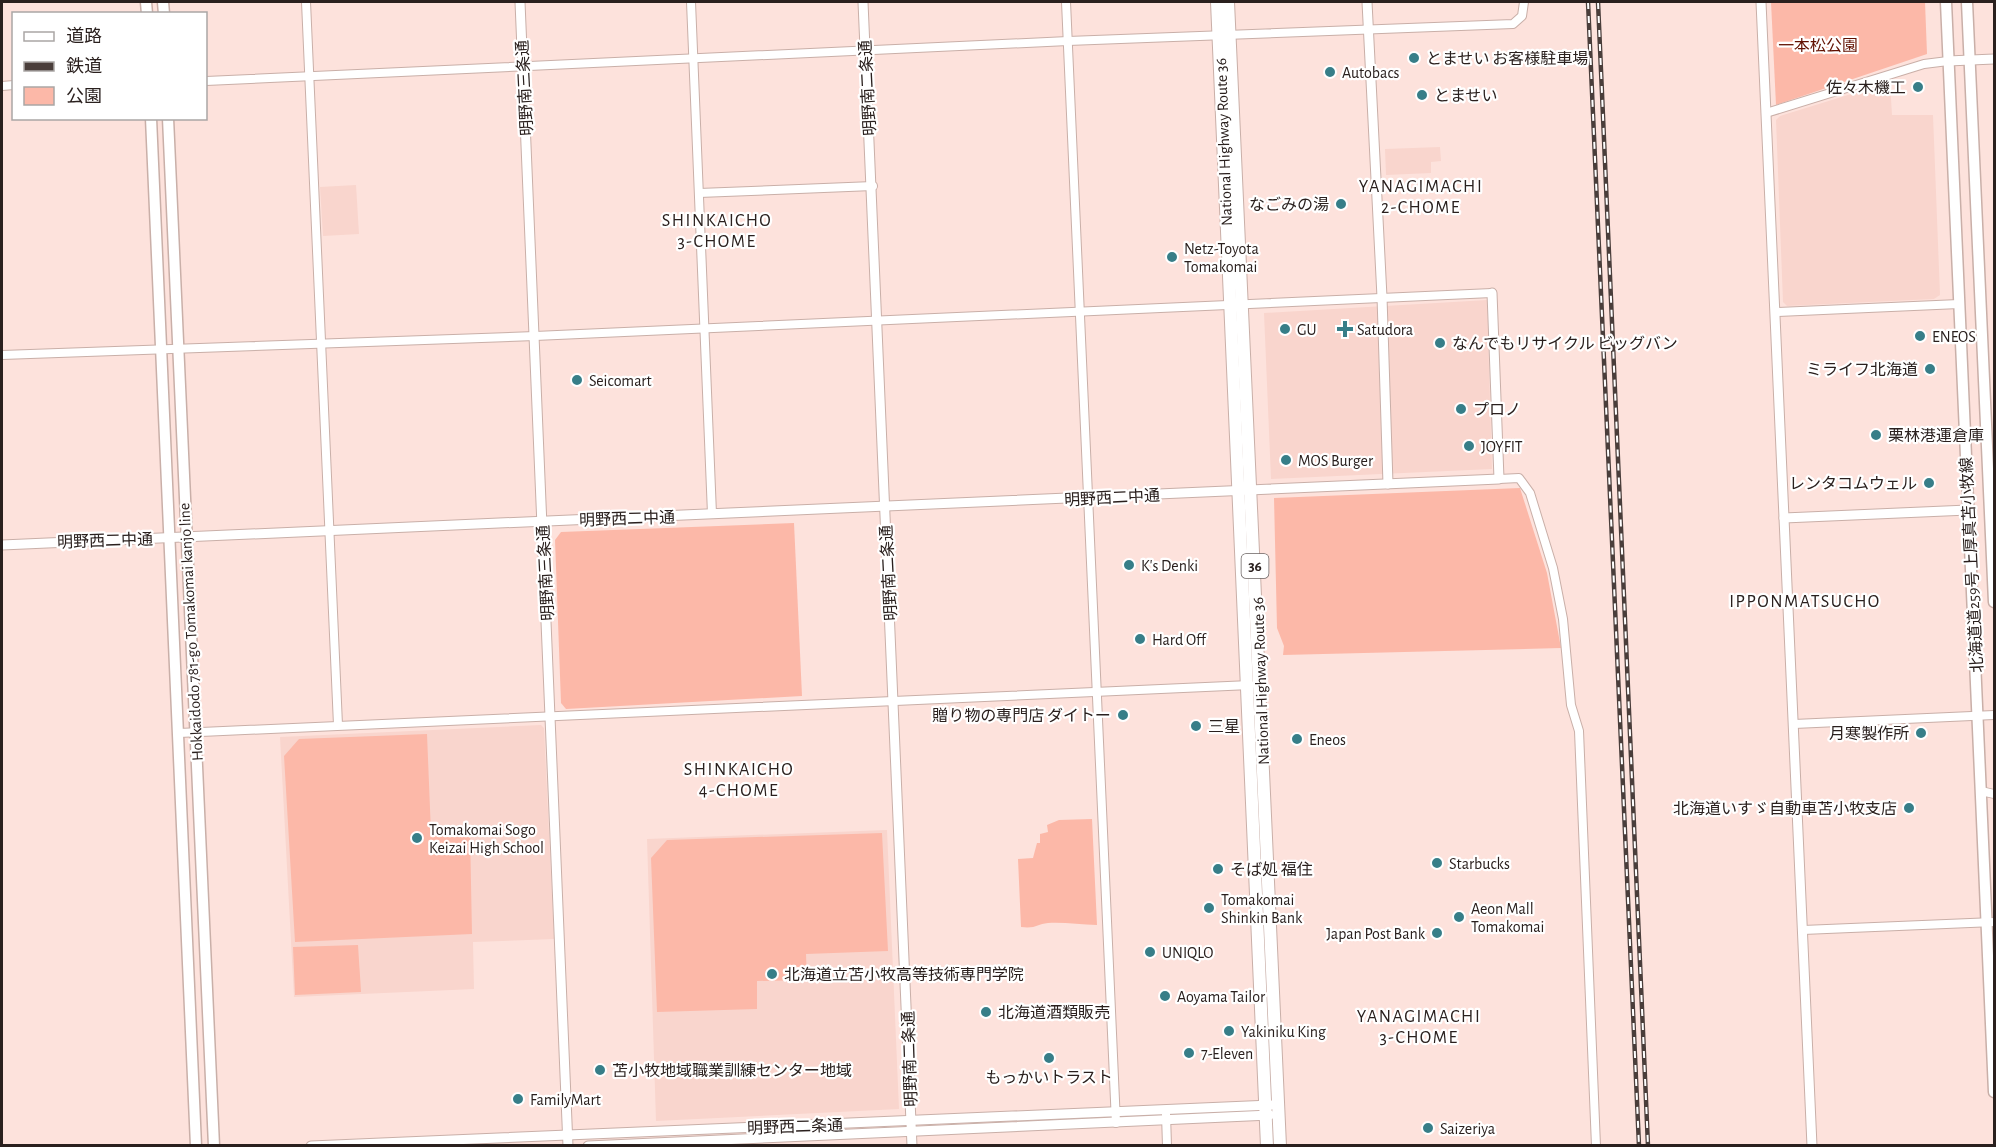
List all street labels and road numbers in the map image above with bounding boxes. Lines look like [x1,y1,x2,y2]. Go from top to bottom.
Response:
street label: 明野南三条通 [513,40,536,136]
street label: 明野南二条通 [856,40,879,136]
street label: National Highway Route 36 [1213,58,1236,226]
street label: 北海道道259号 上厚真苫小牧線 [1957,457,1986,673]
street label: 明野西二中通 [1064,486,1160,509]
street label: Hokkaidodo 781-go Tomakomai kanjo line [176,502,207,762]
street label: 明野西二中通 [579,508,675,529]
street label: 明野南三条通 [534,525,557,621]
street label: 明野南二条通 [877,525,900,621]
street label: 明野西二中通 [57,530,153,551]
road number: 36 [1242,554,1268,578]
street label: National Highway Route 36 [1250,597,1273,765]
street label: 明野南二条通 [899,1011,920,1107]
street label: 明野西二条通 [747,1116,843,1137]

